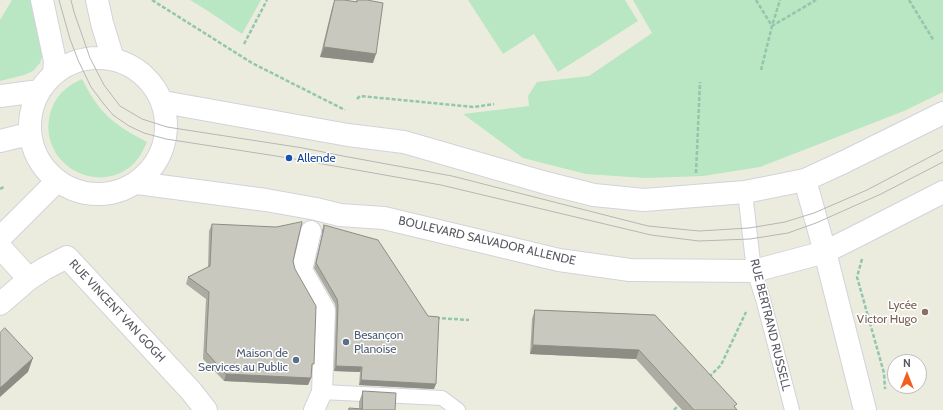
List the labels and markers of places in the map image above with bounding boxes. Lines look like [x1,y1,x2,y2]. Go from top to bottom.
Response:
place label: Allende [297,151,336,165]
marker: Allende [284,153,294,163]
place label: Lycée Victor Hugo [857,298,917,326]
marker: Lycée Victor Hugo [920,307,930,317]
place label: Besançon Planoise [354,328,403,356]
marker: Besançon Planoise [341,337,351,347]
place label: Maison de Services au Public [198,346,288,374]
marker: Maison de Services au Public [291,355,301,365]

